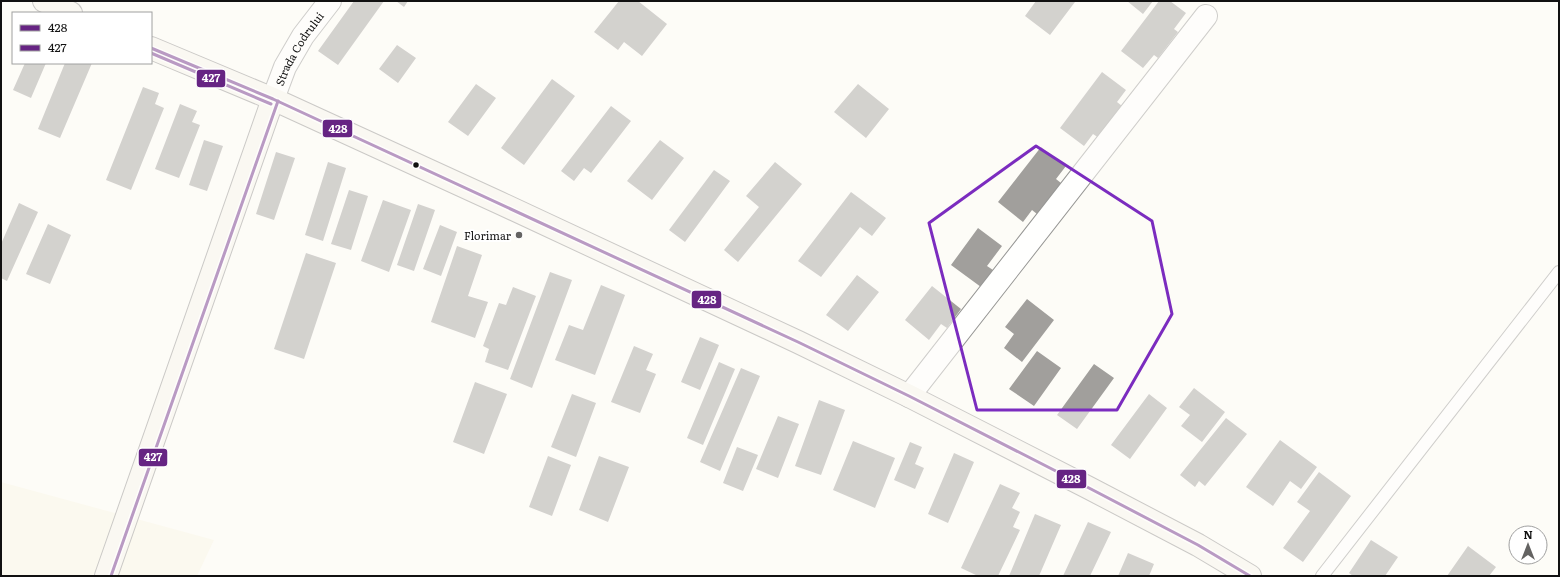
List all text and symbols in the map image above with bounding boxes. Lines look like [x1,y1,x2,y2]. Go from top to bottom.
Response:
street label: Strada Codrului [271,8,327,88]
legend [12,12,152,64]
text: 428 [48,18,68,36]
text: 427 [48,38,67,56]
line badge: 427 [196,69,226,88]
text: 427 [202,69,220,85]
line badge: 428 [322,119,353,138]
text: 428 [328,120,348,136]
unlabelled marker [411,160,421,170]
place label: Florimar [464,227,512,243]
marker: Florimar [514,230,524,240]
line badge: 428 [691,290,722,309]
text: 428 [697,291,717,307]
line badge: 427 [138,448,168,467]
text: 427 [144,448,162,464]
line badge: 428 [1056,469,1087,489]
text: 428 [1061,470,1081,486]
north arrow [1508,525,1548,565]
text: N [1523,526,1533,542]

